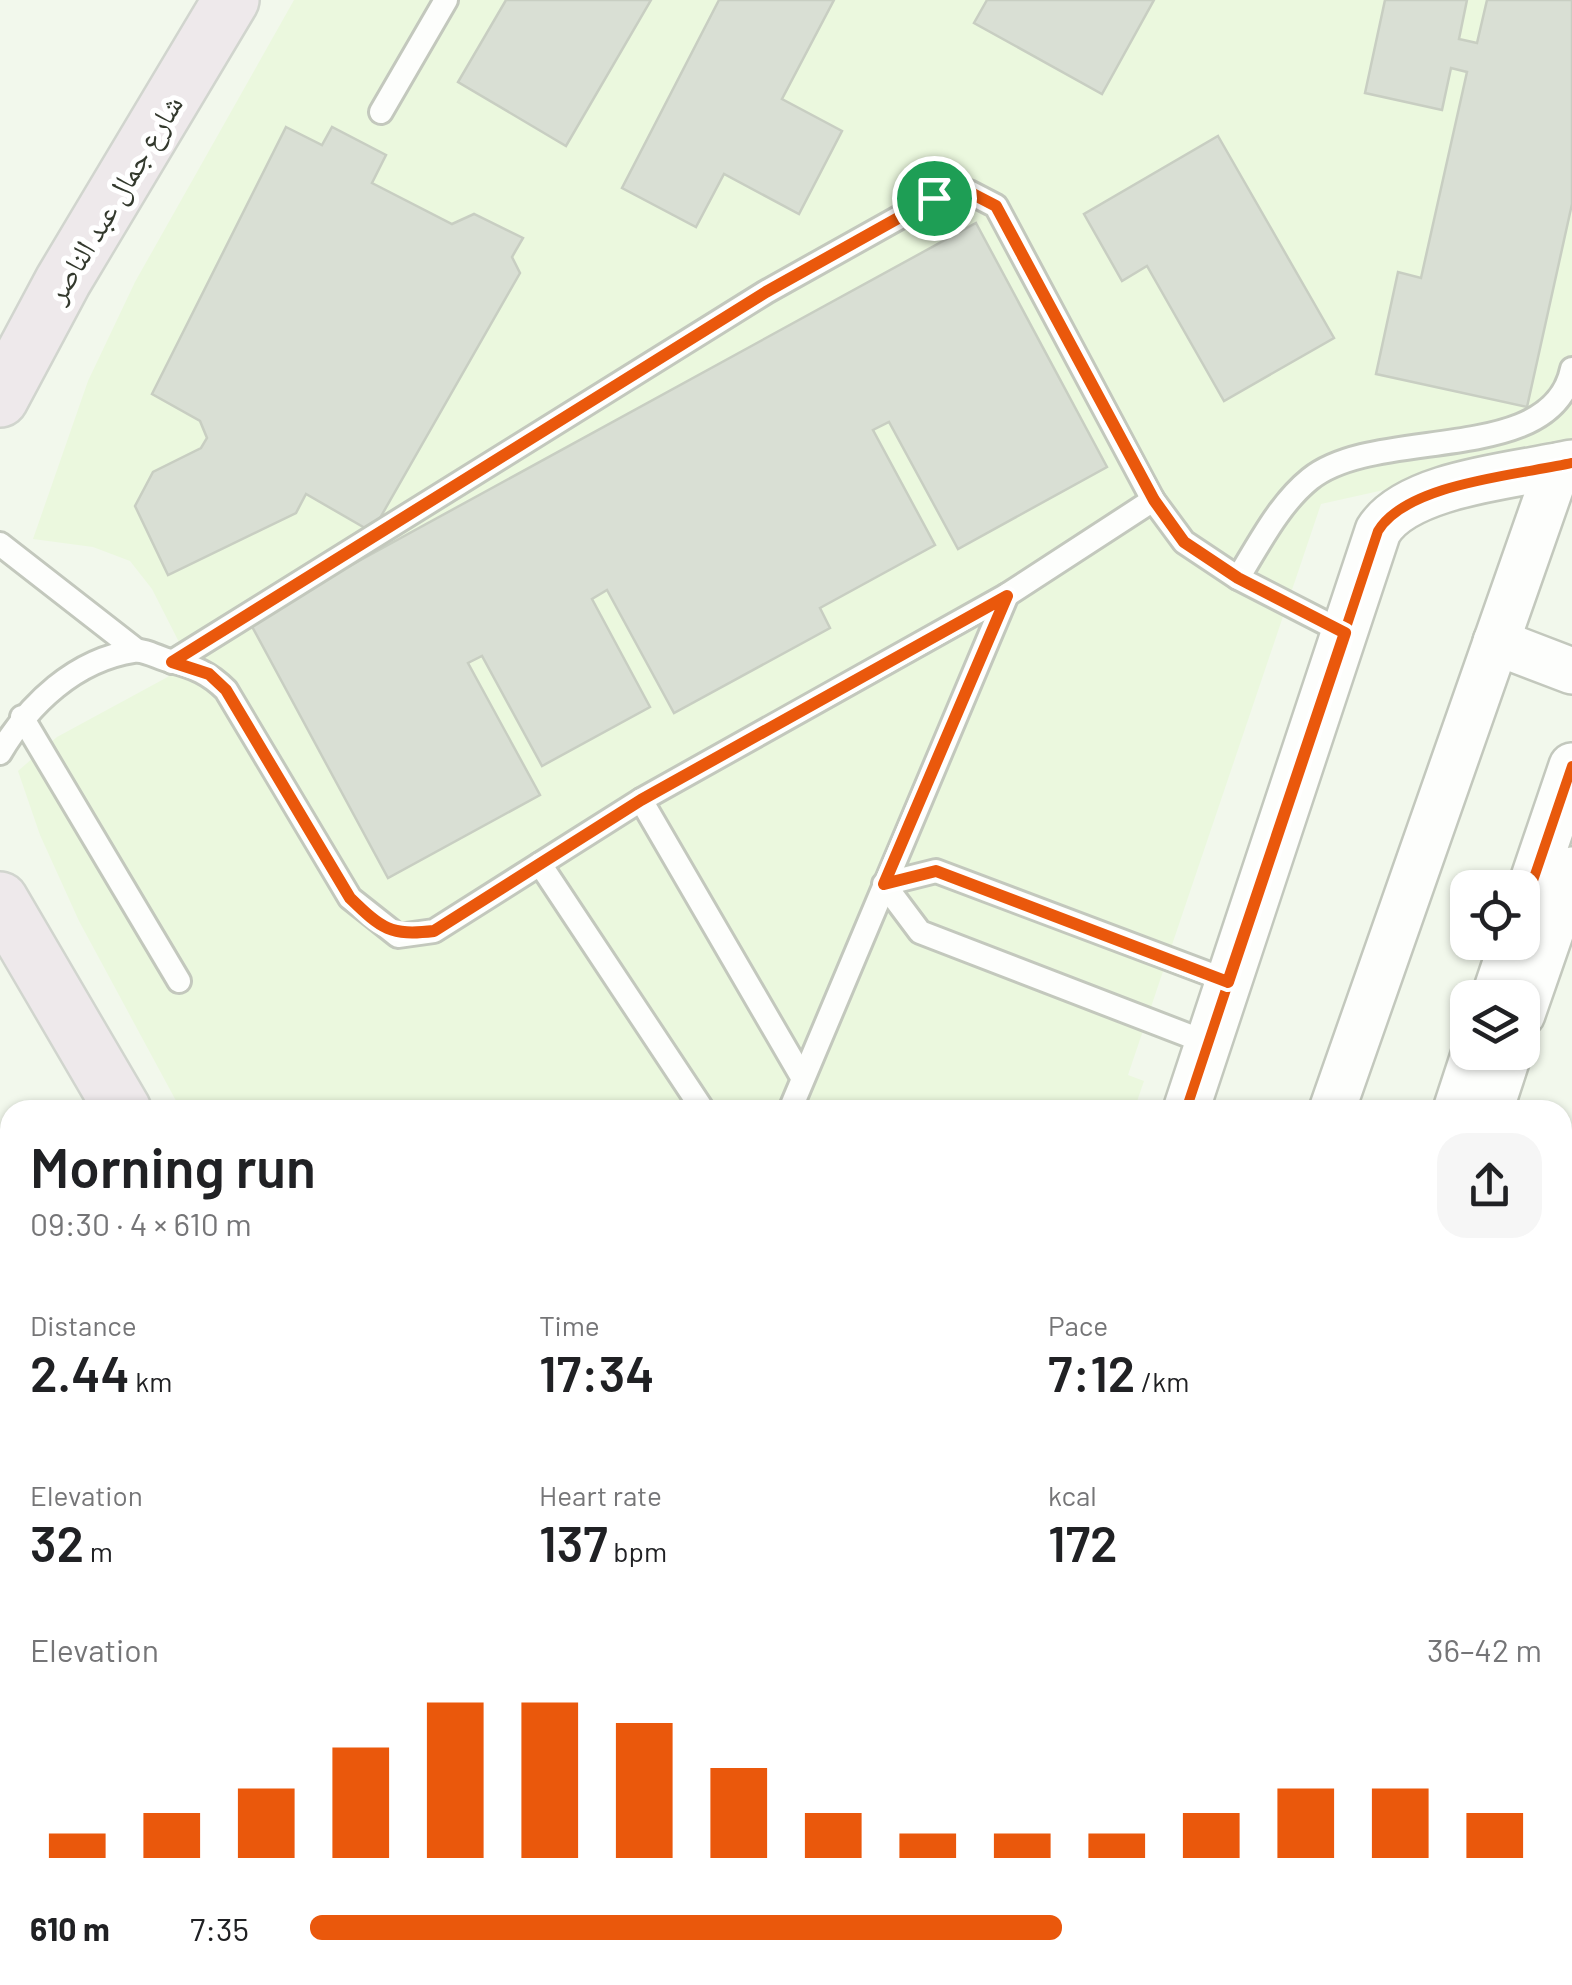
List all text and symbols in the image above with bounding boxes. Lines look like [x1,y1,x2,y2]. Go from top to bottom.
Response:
street label: شارع جمال عبد الناصر [36,88,192,311]
pin [892,156,977,241]
icon: arrive [907,171,962,226]
map controls [1450,870,1540,1070]
button: locate [1450,870,1540,960]
button: layers [1450,980,1540,1070]
text: Morning run [30,1133,316,1199]
button: share [1437,1133,1542,1238]
text: 09:30 · 4 × 610 m [30,1204,252,1242]
text: Distance [30,1308,137,1342]
text: Time [539,1308,600,1342]
text: Pace [1048,1308,1108,1342]
text: 2.44 [30,1342,130,1402]
text: 17:34 [539,1342,655,1402]
text: 7:12 [1048,1342,1135,1402]
text: km [130,1364,173,1398]
text: /km [1135,1364,1189,1398]
text: Elevation [30,1478,143,1512]
text: Heart rate [539,1478,662,1512]
text: kcal [1048,1478,1097,1512]
text: 32 [30,1512,84,1572]
text: 137 [539,1512,608,1572]
text: 172 [1048,1512,1118,1572]
text: m [84,1534,113,1568]
text: bpm [608,1534,667,1568]
text: Elevation [30,1630,159,1668]
text: 36–42 m [1427,1630,1542,1668]
text: 610 m [30,1909,110,1947]
text: 7:35 [190,1909,249,1947]

